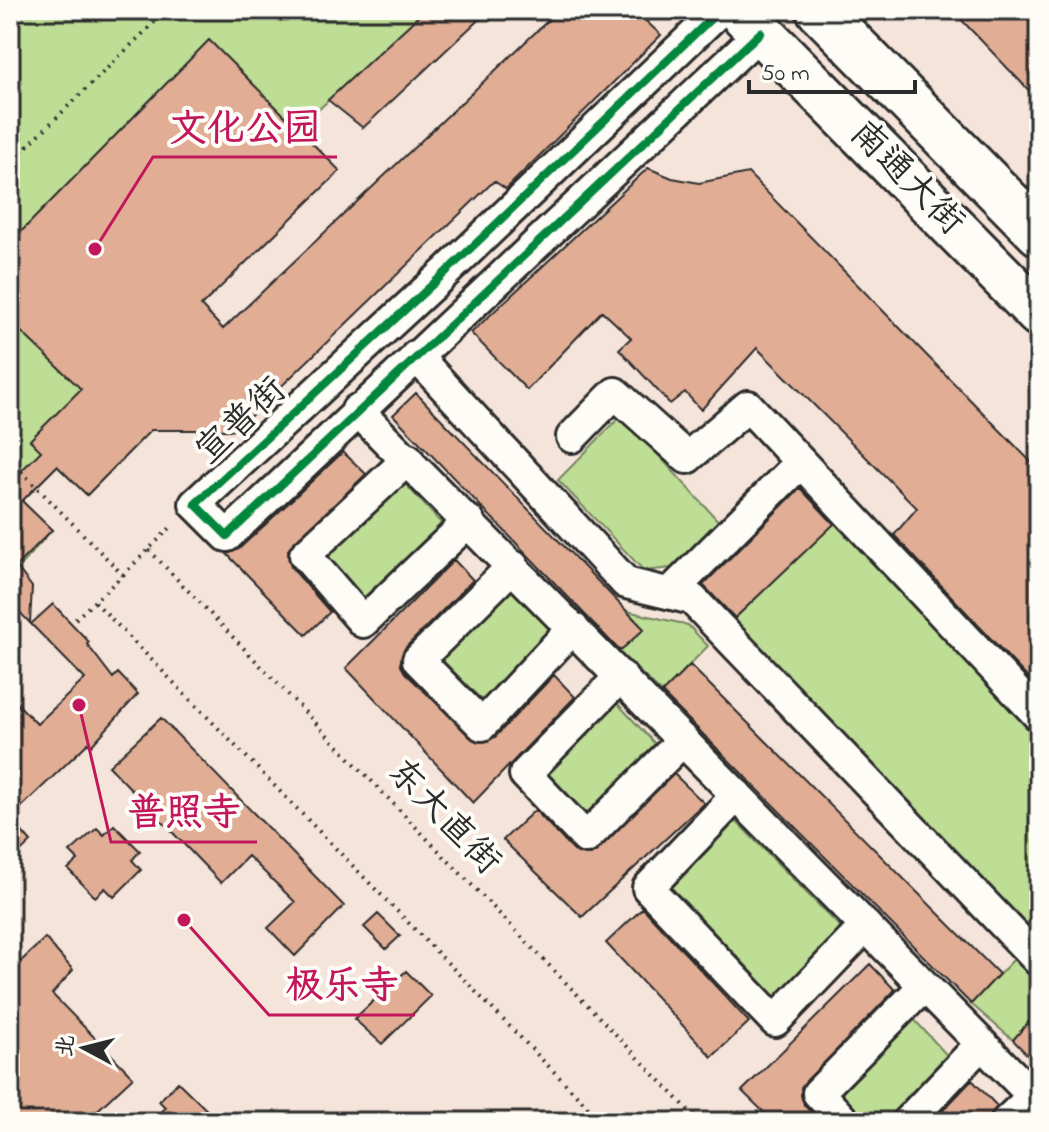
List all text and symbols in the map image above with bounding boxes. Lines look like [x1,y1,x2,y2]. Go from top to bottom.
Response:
scale bar [749,44,915,94]
text: 50 m [761,57,810,92]
callout: 文化公园 [153,95,337,157]
text: 文化公园 [169,103,321,159]
street label: 南通大街 [836,109,976,249]
street label: 宣普街 [184,366,300,478]
street label: 东大直街 [374,748,512,888]
callout: 普照寺 [111,780,257,842]
text: 普照寺 [127,787,241,843]
callout: 极乐寺 [269,953,415,1015]
text: 极乐寺 [285,960,399,1016]
north arrow [44,1008,124,1088]
text: 北 [50,1033,84,1059]

